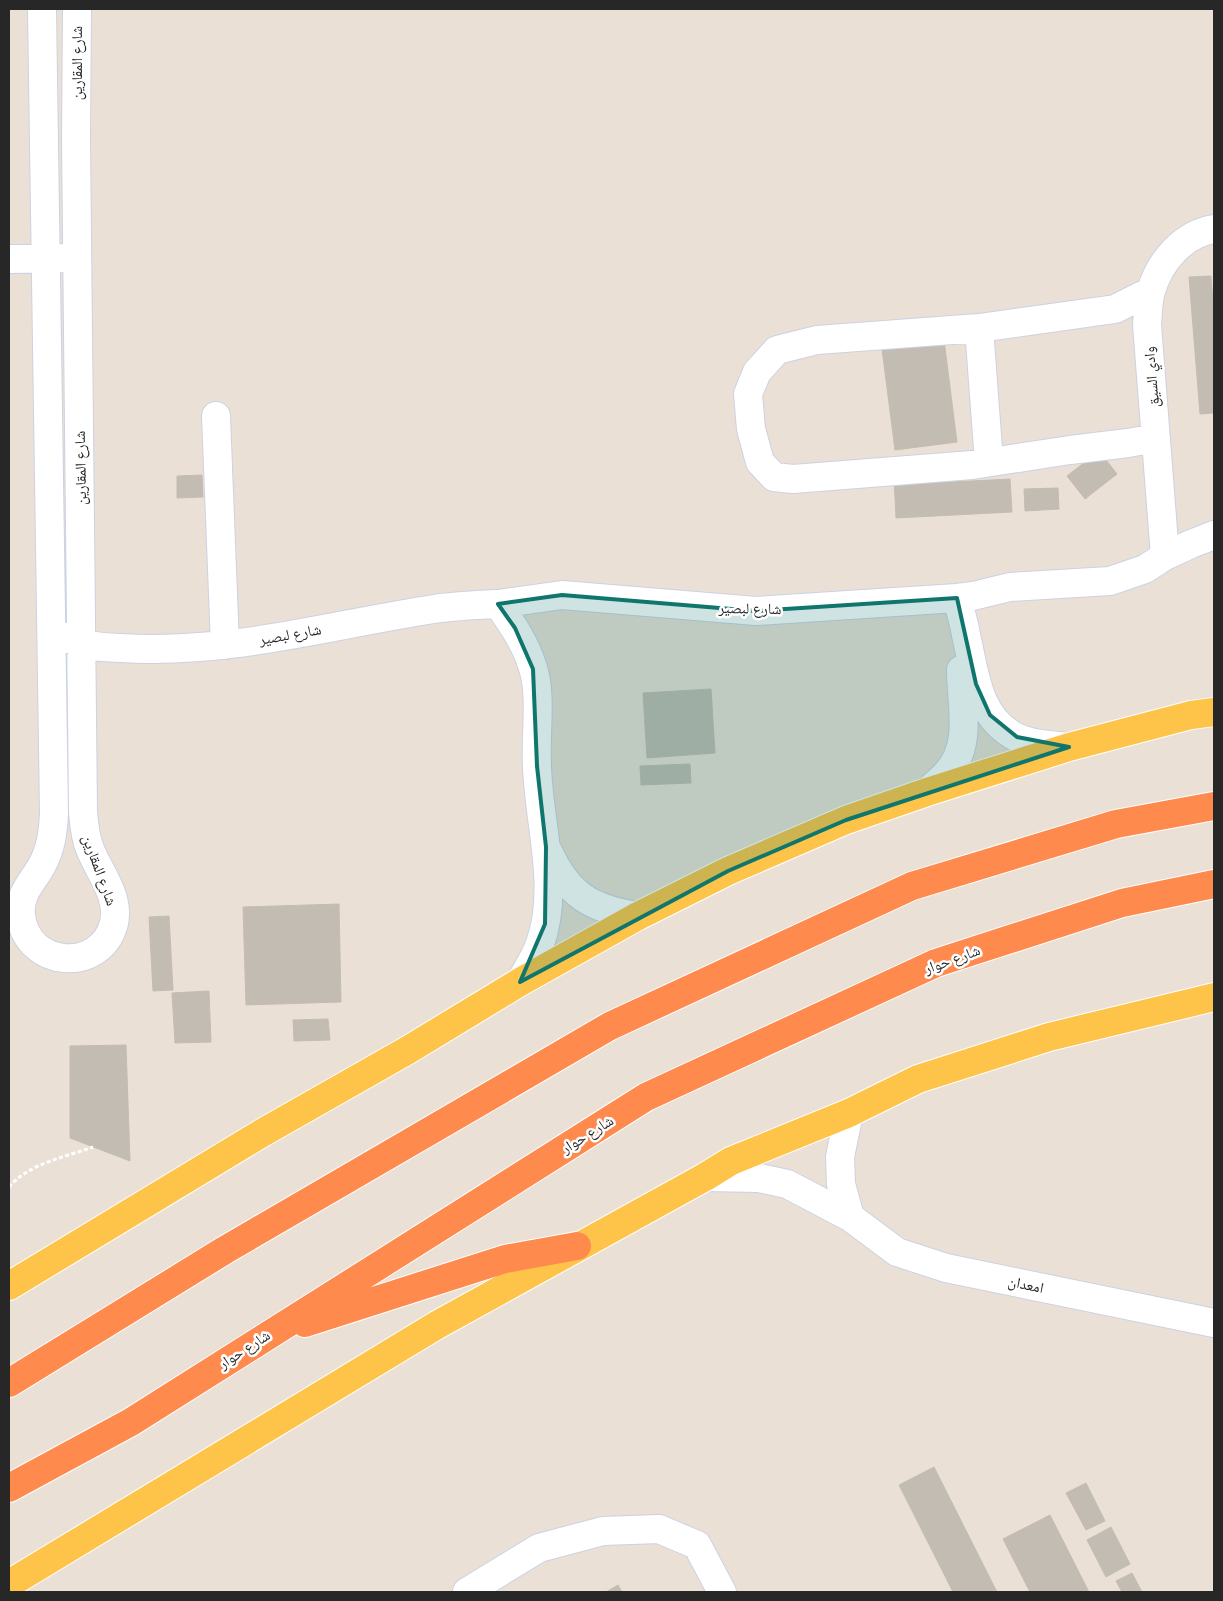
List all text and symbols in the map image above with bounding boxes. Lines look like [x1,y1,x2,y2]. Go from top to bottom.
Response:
street label: شارع المقارين [68,26,87,100]
street label: وادي السيق [1140,345,1166,408]
street label: شارع المقارين [71,430,91,505]
street label: شارع لبصير [717,599,782,619]
street label: شارع لبصير [257,620,323,650]
street label: شارع المقارين [77,832,121,909]
street label: شارع حوار [921,941,983,979]
street label: شارع حوار [557,1111,617,1159]
street label: امعدان [1006,1272,1045,1298]
street label: شارع حوار [214,1326,274,1374]

